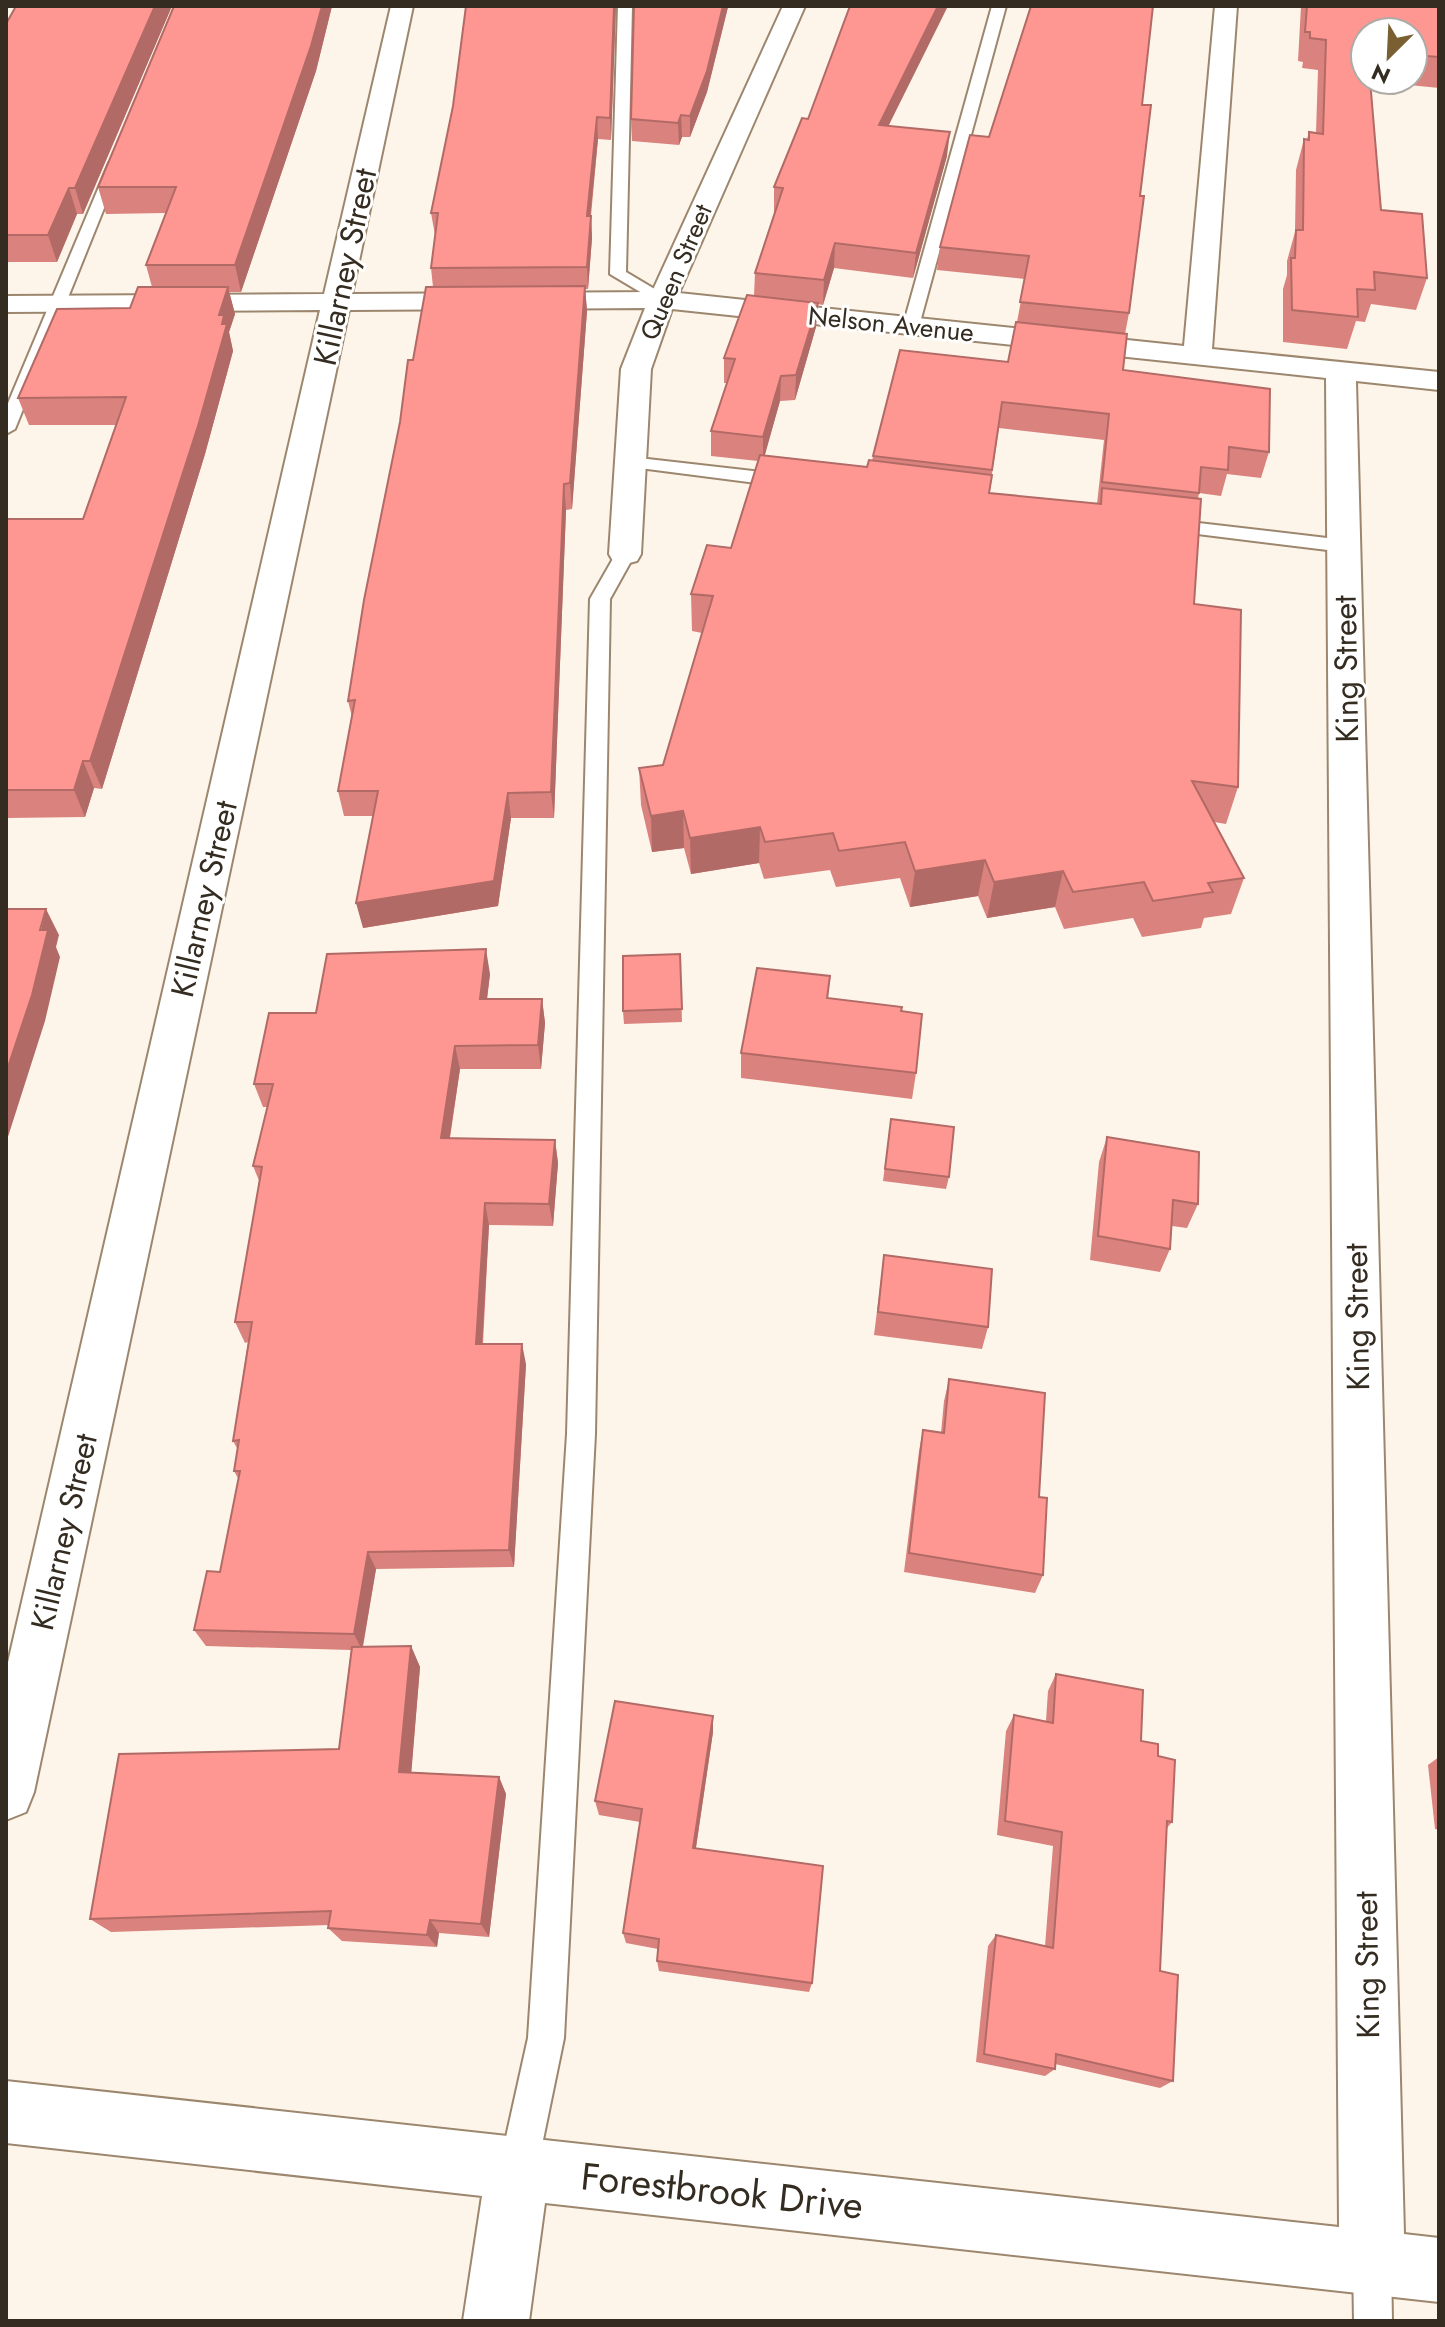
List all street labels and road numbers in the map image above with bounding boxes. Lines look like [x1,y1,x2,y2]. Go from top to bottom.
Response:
street label: Killarney Street [302,164,388,370]
street label: Queen Street [630,197,722,346]
street label: Nelson Avenue [806,296,976,352]
street label: King Street [1322,595,1370,743]
street label: Killarney Street [159,796,249,1002]
street label: King Street [1333,1243,1381,1391]
street label: Killarney Street [19,1429,109,1635]
street label: King Street [1343,1891,1391,2039]
street label: Forestbrook Drive [578,2148,866,2233]

